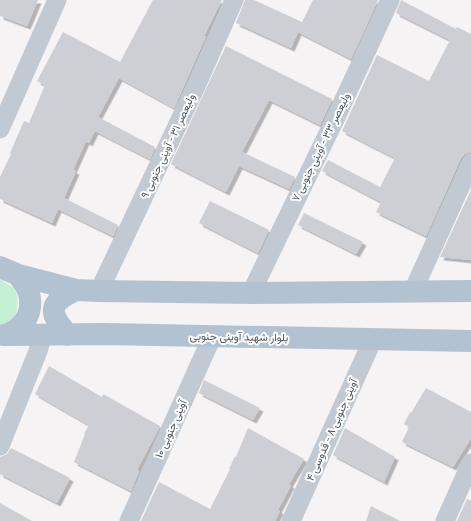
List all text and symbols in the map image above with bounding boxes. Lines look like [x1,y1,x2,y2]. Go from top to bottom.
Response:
street label: ولیعصر ۳۳ - آوینی جنوبی ۷ [289,91,353,203]
street label: ولیعصر ۳۱ - آوینی جنوبی ۹ [138,92,198,200]
street label: بلوار شهید آوینی جنوبی [189,330,289,344]
street label: آوینی جنوبی ۸ - قدوسی ۴ [304,376,361,483]
street label: آوینی جنوبی ۱۰ [152,397,190,460]

